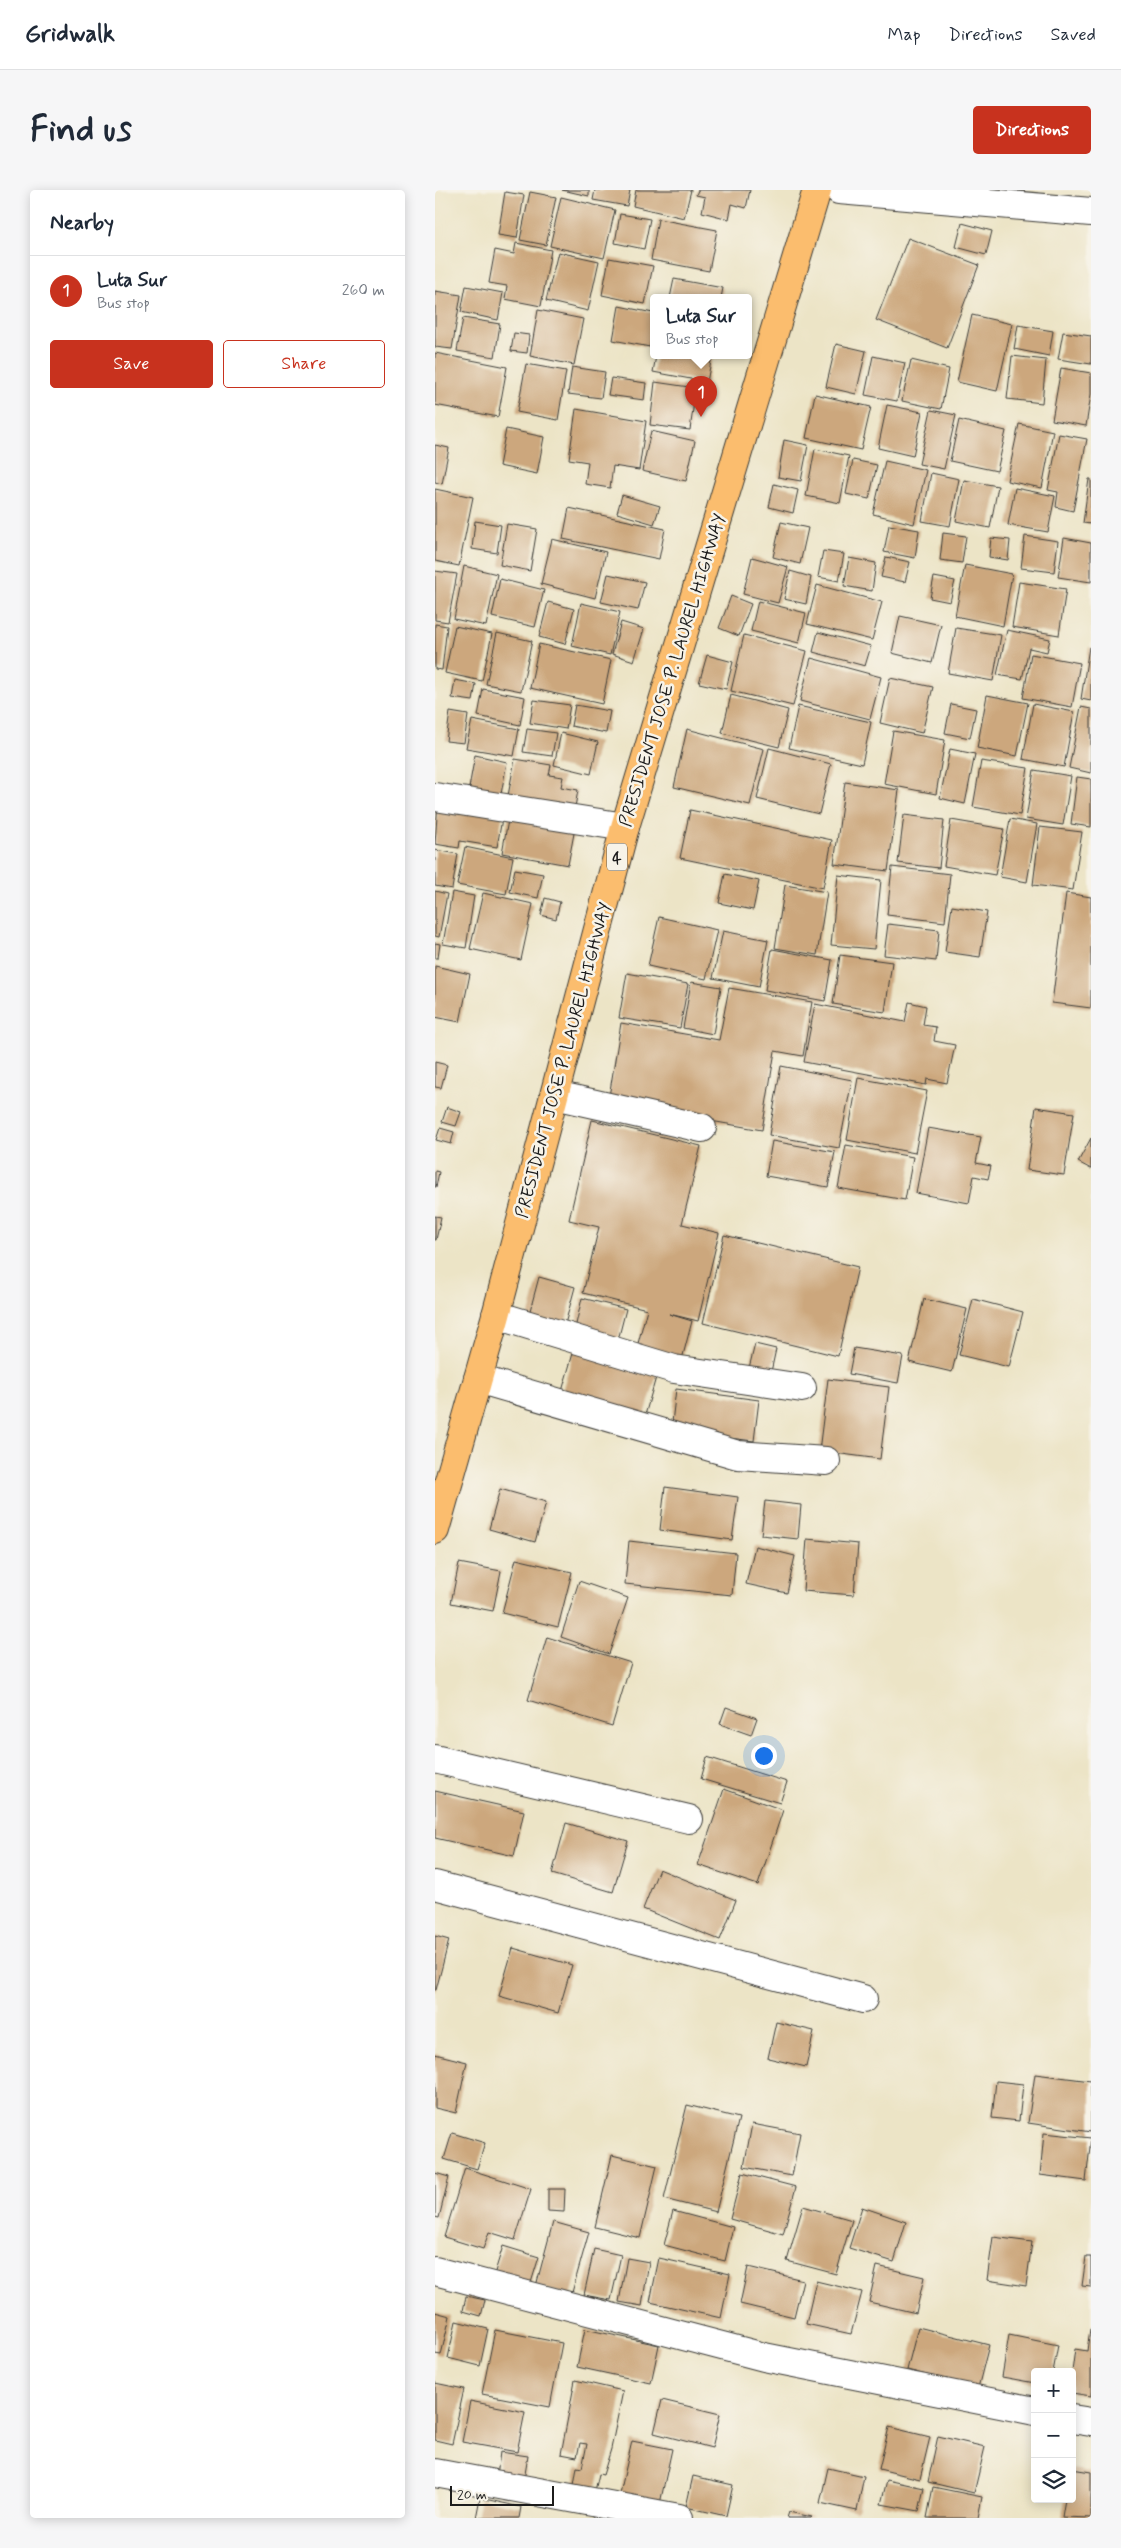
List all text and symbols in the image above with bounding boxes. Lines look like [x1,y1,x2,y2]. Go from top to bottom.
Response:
text: Gridwalk [25,19,115,50]
text: Map [888,23,921,47]
text: Directions [949,23,1023,47]
text: Saved [1051,23,1096,47]
button: Directions [973,106,1091,154]
text: Find us [30,107,132,153]
text: Nearby [50,209,114,237]
text: Luta Sur [97,268,167,293]
text: 1 [62,280,70,301]
text: 260 m [342,280,385,301]
text: Bus stop [97,293,150,314]
popup [650,294,752,359]
text: Luta Sur [666,304,736,329]
text: Bus stop [666,329,719,350]
button: Save [50,340,213,388]
button: Share [223,340,385,388]
pin: 1 [685,376,717,417]
street label: PRESIDENT JOSE P. LAUREL HIGHWAY [614,511,732,830]
road number: 4 [607,844,627,870]
street label: PRESIDENT JOSE P. LAUREL HIGHWAY [510,900,618,1221]
your location [751,1743,777,1769]
map controls [1031,2368,1076,2503]
button: + [1031,2368,1076,2413]
button: − [1031,2413,1076,2458]
button: layers [1031,2458,1076,2503]
scale bar [450,2483,554,2506]
text: 20 m [457,2486,487,2504]

